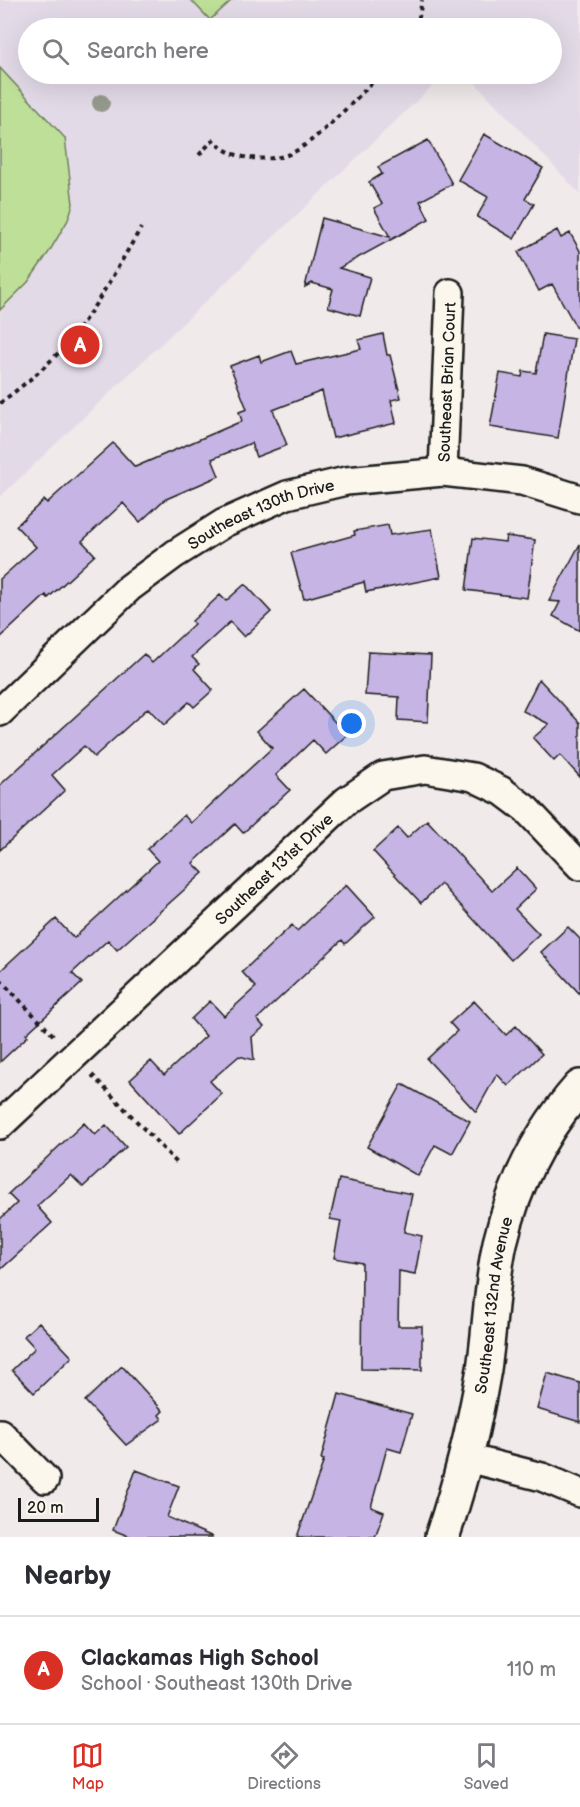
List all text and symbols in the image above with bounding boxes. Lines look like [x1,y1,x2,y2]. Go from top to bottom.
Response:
search box [18,18,562,84]
icon: search [39,35,72,68]
text: Search here [87,38,209,65]
street label: Southeast Brian Court [435,302,461,462]
pin: A [60,322,100,368]
street label: Southeast 130th Drive [185,476,337,554]
your location [337,709,366,738]
street label: Southeast 131st Drive [212,810,338,929]
street label: Southeast 132nd Avenue [472,1214,518,1395]
scale bar [18,1495,99,1522]
text: 20 m [27,1499,63,1518]
text: Nearby [24,1561,111,1592]
text: Clackamas High School [81,1645,319,1672]
text: A [37,1658,50,1682]
text: 110 m [507,1658,556,1682]
text: School · Southeast 130th Drive [81,1672,352,1696]
tab: Map [71,1739,104,1794]
tab: Directions [247,1739,321,1794]
tab: Saved [464,1739,509,1794]

